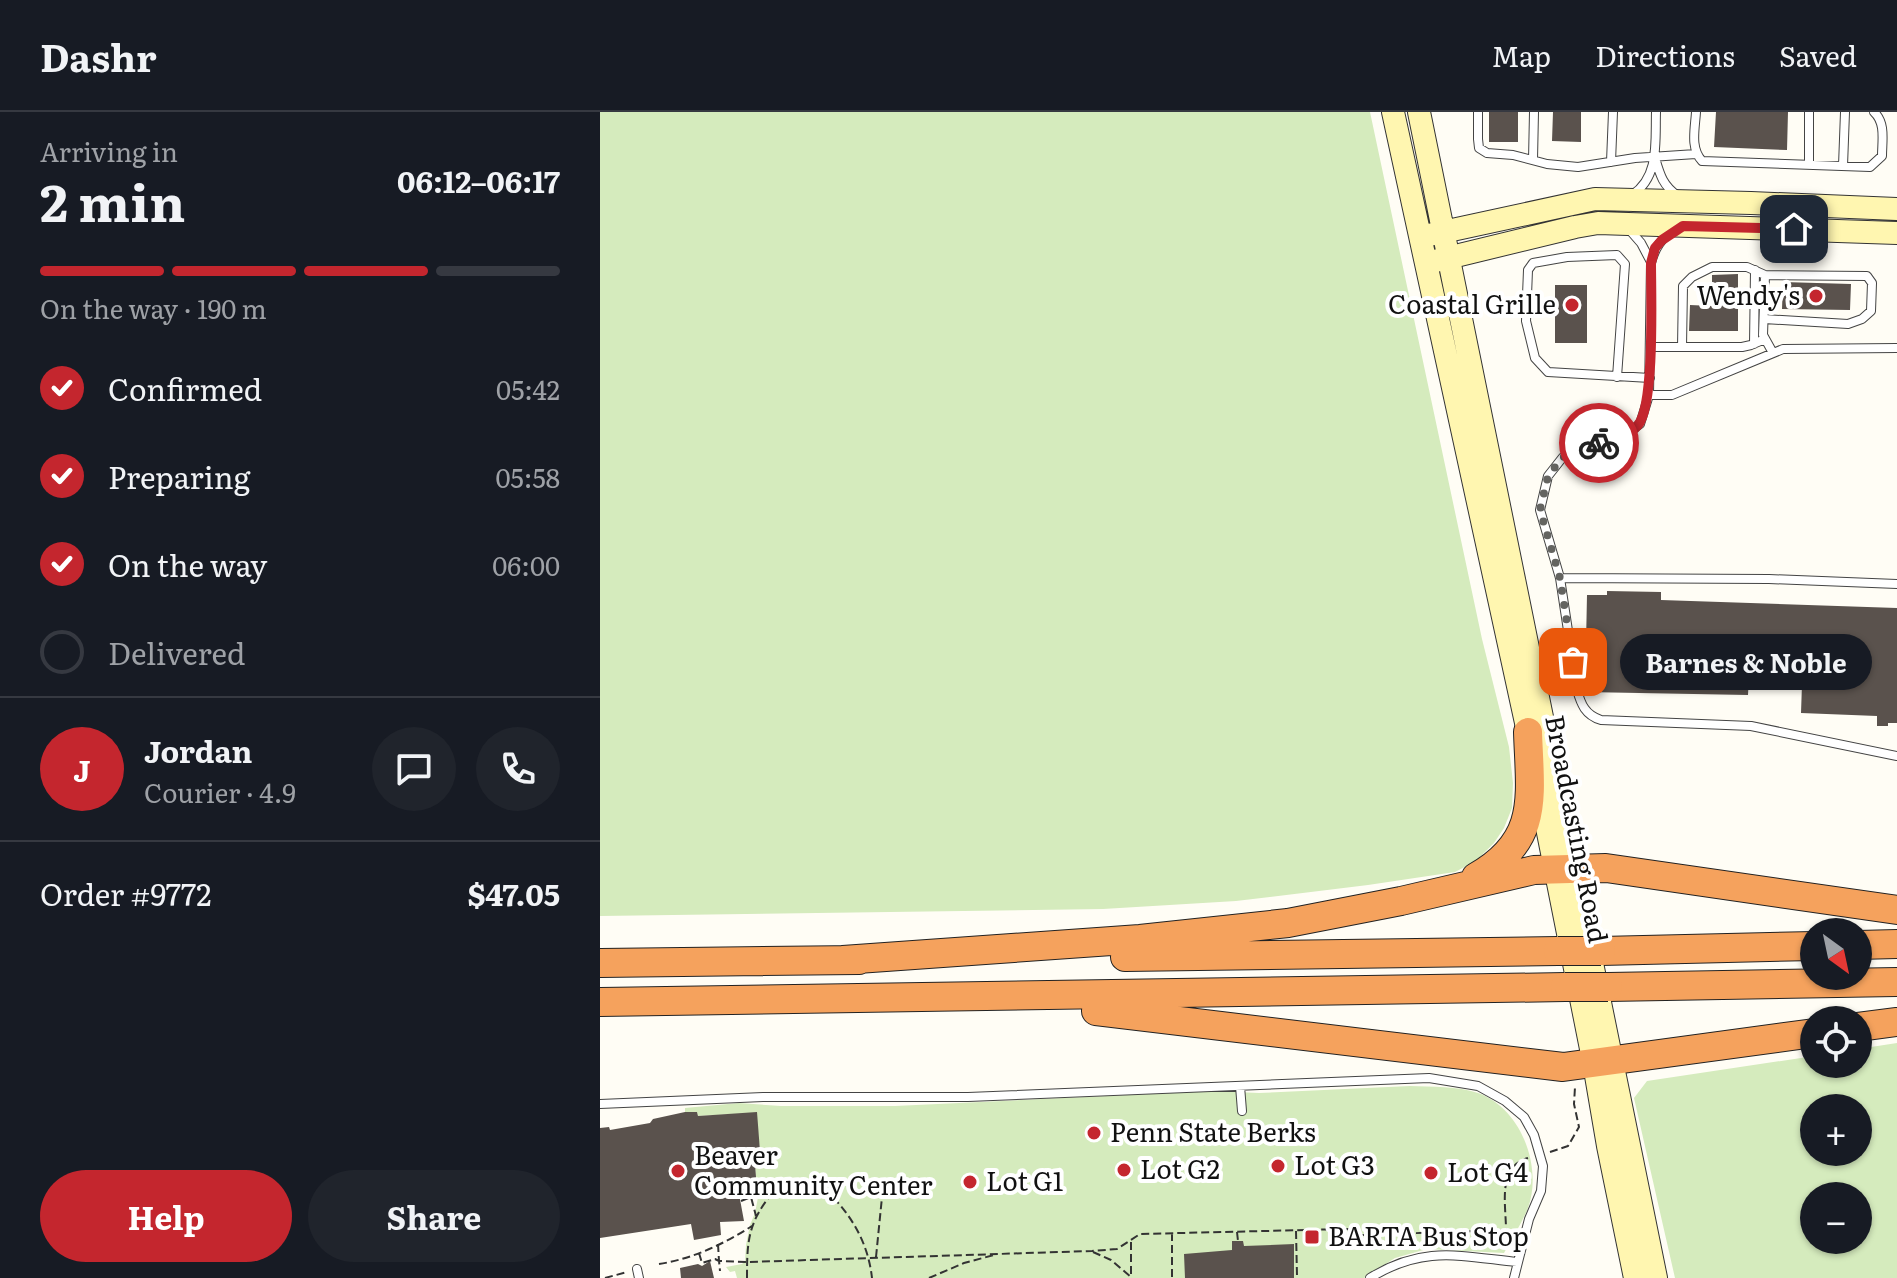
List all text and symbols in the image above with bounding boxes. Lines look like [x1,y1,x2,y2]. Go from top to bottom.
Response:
text: Dashr [40,27,157,84]
text: Map [1492,34,1551,76]
text: Directions [1595,34,1735,76]
text: Saved [1779,34,1857,76]
text: Arriving in [40,131,178,170]
text: 06:12–06:17 [397,158,560,202]
text: 2 min [40,161,185,238]
pin [1760,195,1828,263]
icon: home [1772,207,1816,251]
place label: Wendy's [1697,274,1800,313]
place label: Coastal Grille [1388,283,1556,322]
marker: Wendy's [1807,287,1825,305]
text: On the way · 190 m [40,288,267,327]
marker: Coastal Grille [1563,296,1581,314]
icon: check [40,366,84,410]
text: Confirmed [108,366,262,410]
text: 05:42 [496,369,560,408]
courier [1559,403,1639,483]
icon: bike [1577,421,1621,465]
icon: check [40,454,84,498]
text: Preparing [108,454,250,498]
text: 05:58 [496,457,560,496]
icon: check [40,542,84,586]
text: On the way [108,542,267,586]
text: 06:00 [492,545,560,584]
pin [1539,628,1607,696]
text: Delivered [108,630,245,674]
callout: Barnes & Noble [1621,634,1873,690]
icon: bag [1551,640,1595,684]
text: Barnes & Noble [1645,642,1847,681]
street label: Broadcasting Road [1537,711,1620,946]
button: chat [372,727,456,811]
button: phone [476,727,560,811]
text: Jordan [144,728,252,772]
text: J [73,747,91,791]
text: Courier · 4.9 [144,772,296,811]
text: Order #9772 [40,871,211,915]
text: $47.05 [467,871,560,915]
north arrow [1800,918,1872,990]
map controls [1800,918,1872,1254]
button: locate [1800,1006,1872,1078]
button: + [1800,1094,1872,1166]
place label: Penn State Berks [1110,1111,1316,1150]
marker: Penn State Berks [1085,1124,1103,1142]
place label: Beaver Community Center [694,1134,933,1203]
place label: Lot G3 [1294,1144,1375,1183]
place label: Lot G2 [1140,1148,1220,1187]
place label: Lot G4 [1447,1151,1528,1190]
marker: Lot G3 [1269,1157,1287,1175]
place label: Lot G1 [986,1160,1063,1199]
marker: Lot G2 [1115,1161,1133,1179]
marker: Beaver Community Center [669,1162,687,1180]
marker: Lot G4 [1422,1164,1440,1182]
button: Help [40,1170,292,1262]
button: Share [308,1170,560,1262]
marker: Lot G1 [961,1173,979,1191]
button: − [1800,1182,1872,1254]
place label: BARTA Bus Stop [1328,1215,1529,1254]
marker: BARTA Bus Stop [1303,1228,1321,1246]

